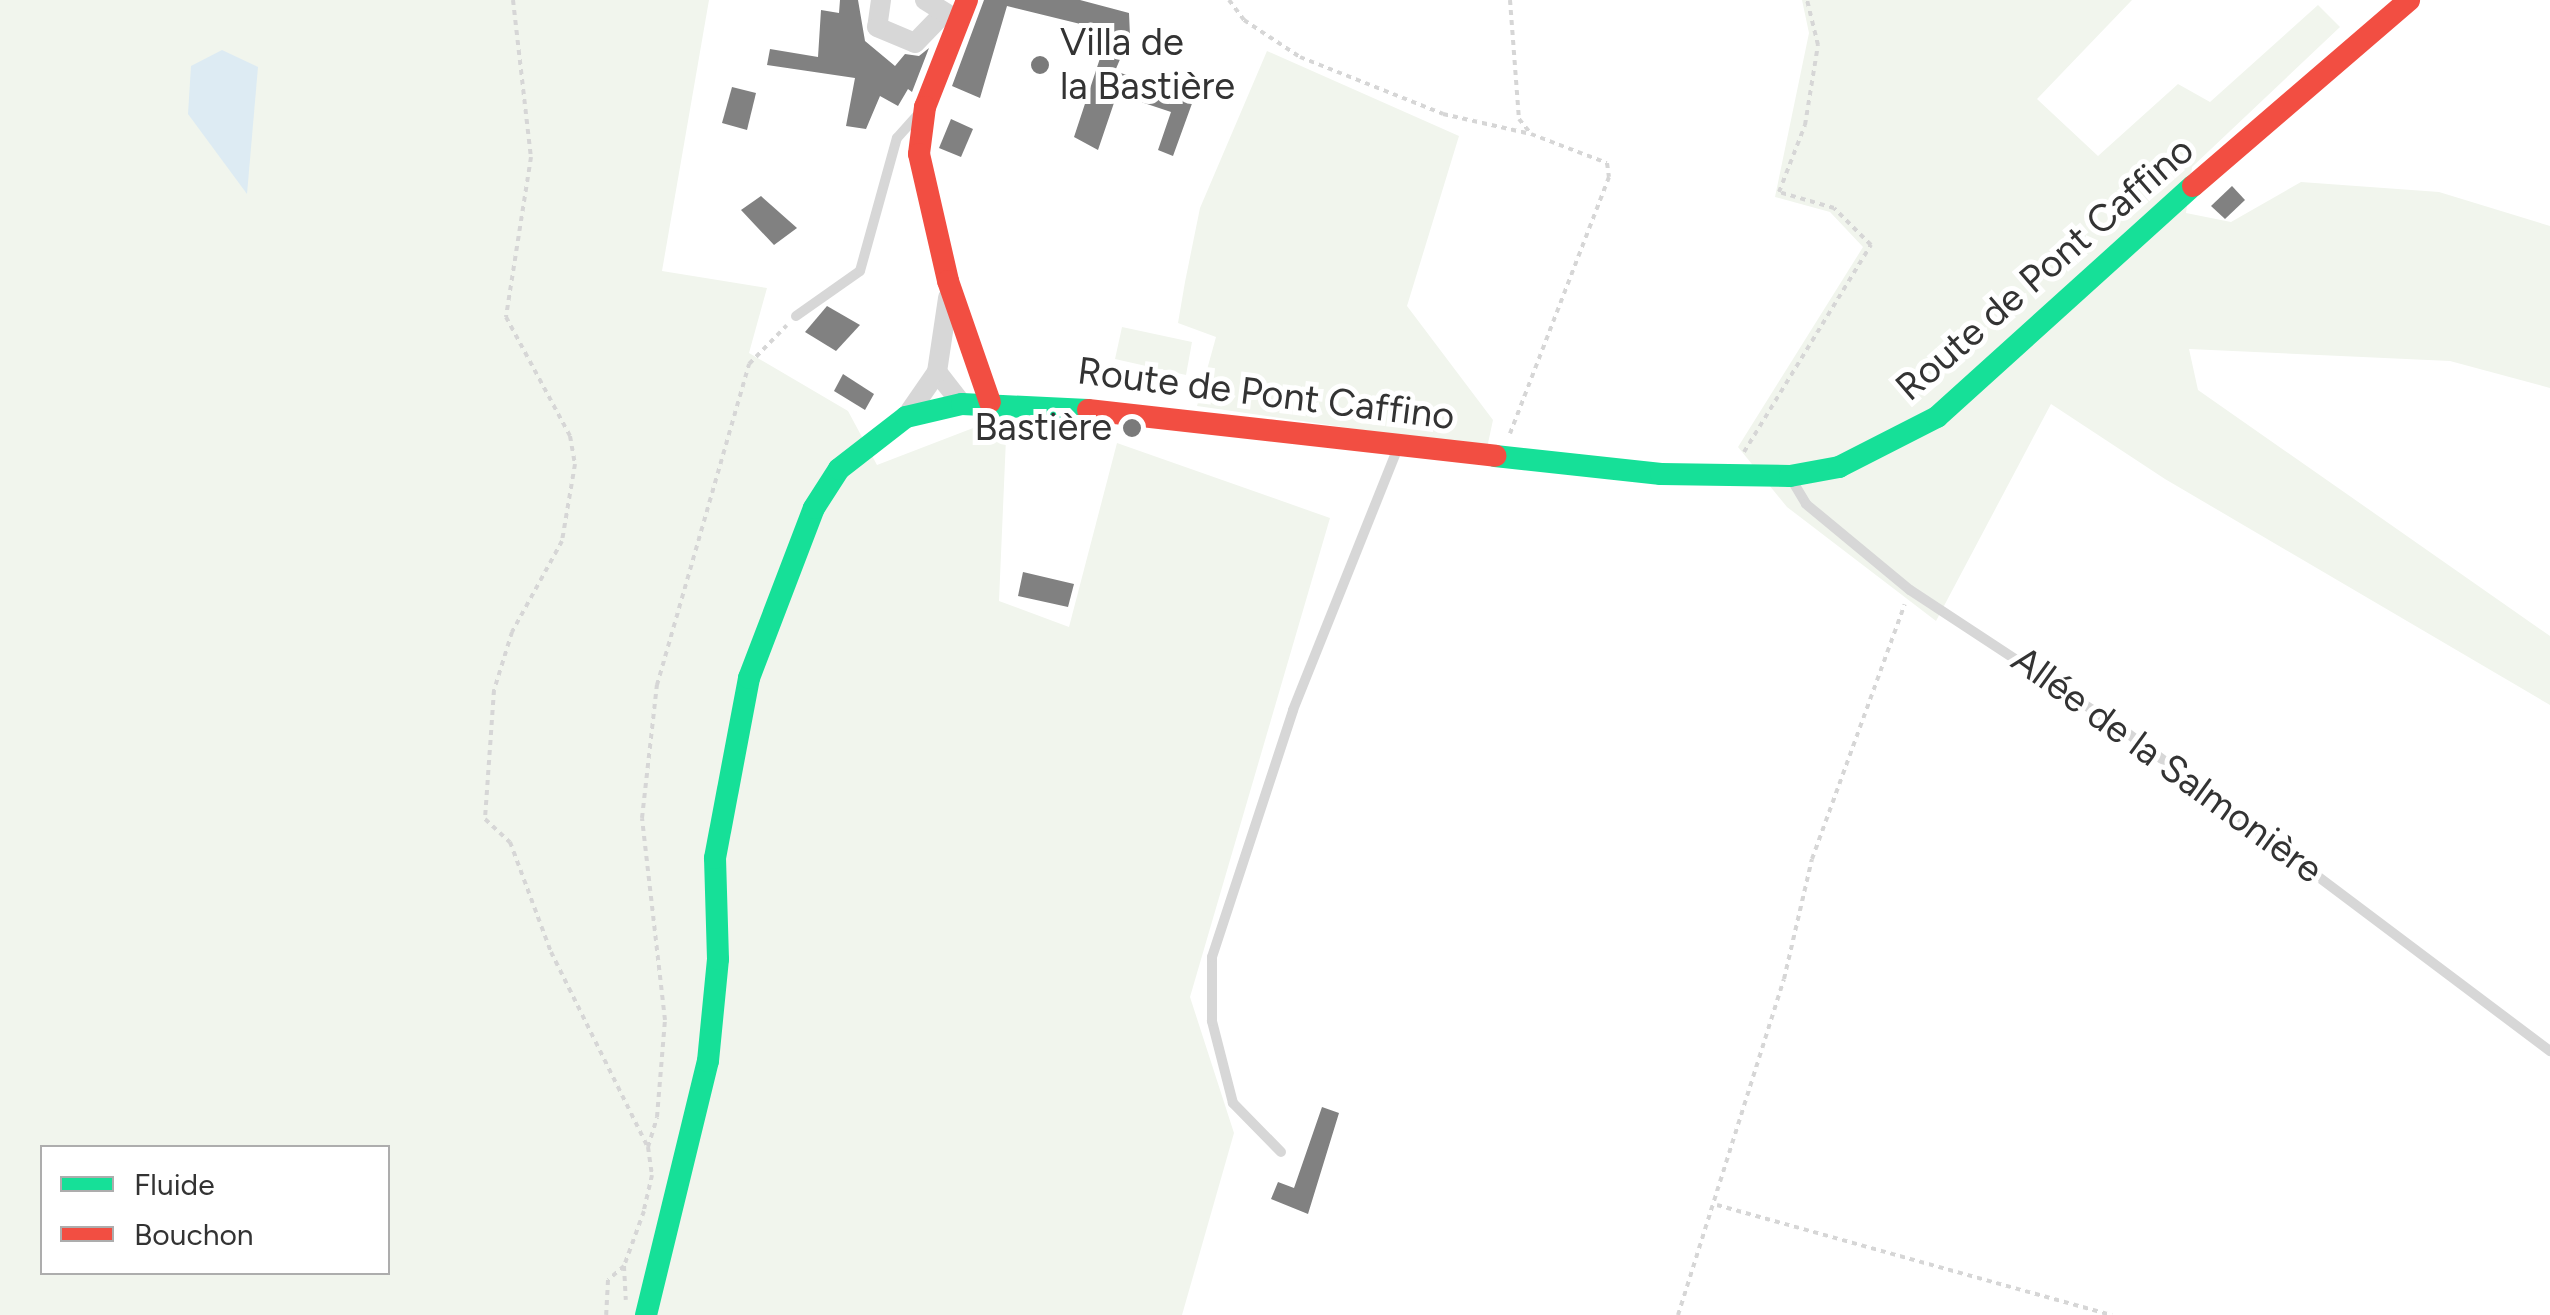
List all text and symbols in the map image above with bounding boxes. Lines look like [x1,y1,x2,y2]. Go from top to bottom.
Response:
place label: Villa de la Bastière [1060,20,1235,110]
marker: Villa de la Bastière [1029,54,1051,76]
street label: Route de Pont Caffino [1887,127,2203,411]
street label: Route de Pont Caffino [1075,348,1457,440]
place label: Bastière [974,405,1112,451]
marker: Bastière [1121,417,1143,439]
street label: Allée de la Salmonière [2003,637,2331,893]
legend [40,1145,390,1275]
text: Fluide [134,1166,215,1203]
text: Bouchon [134,1216,254,1253]

